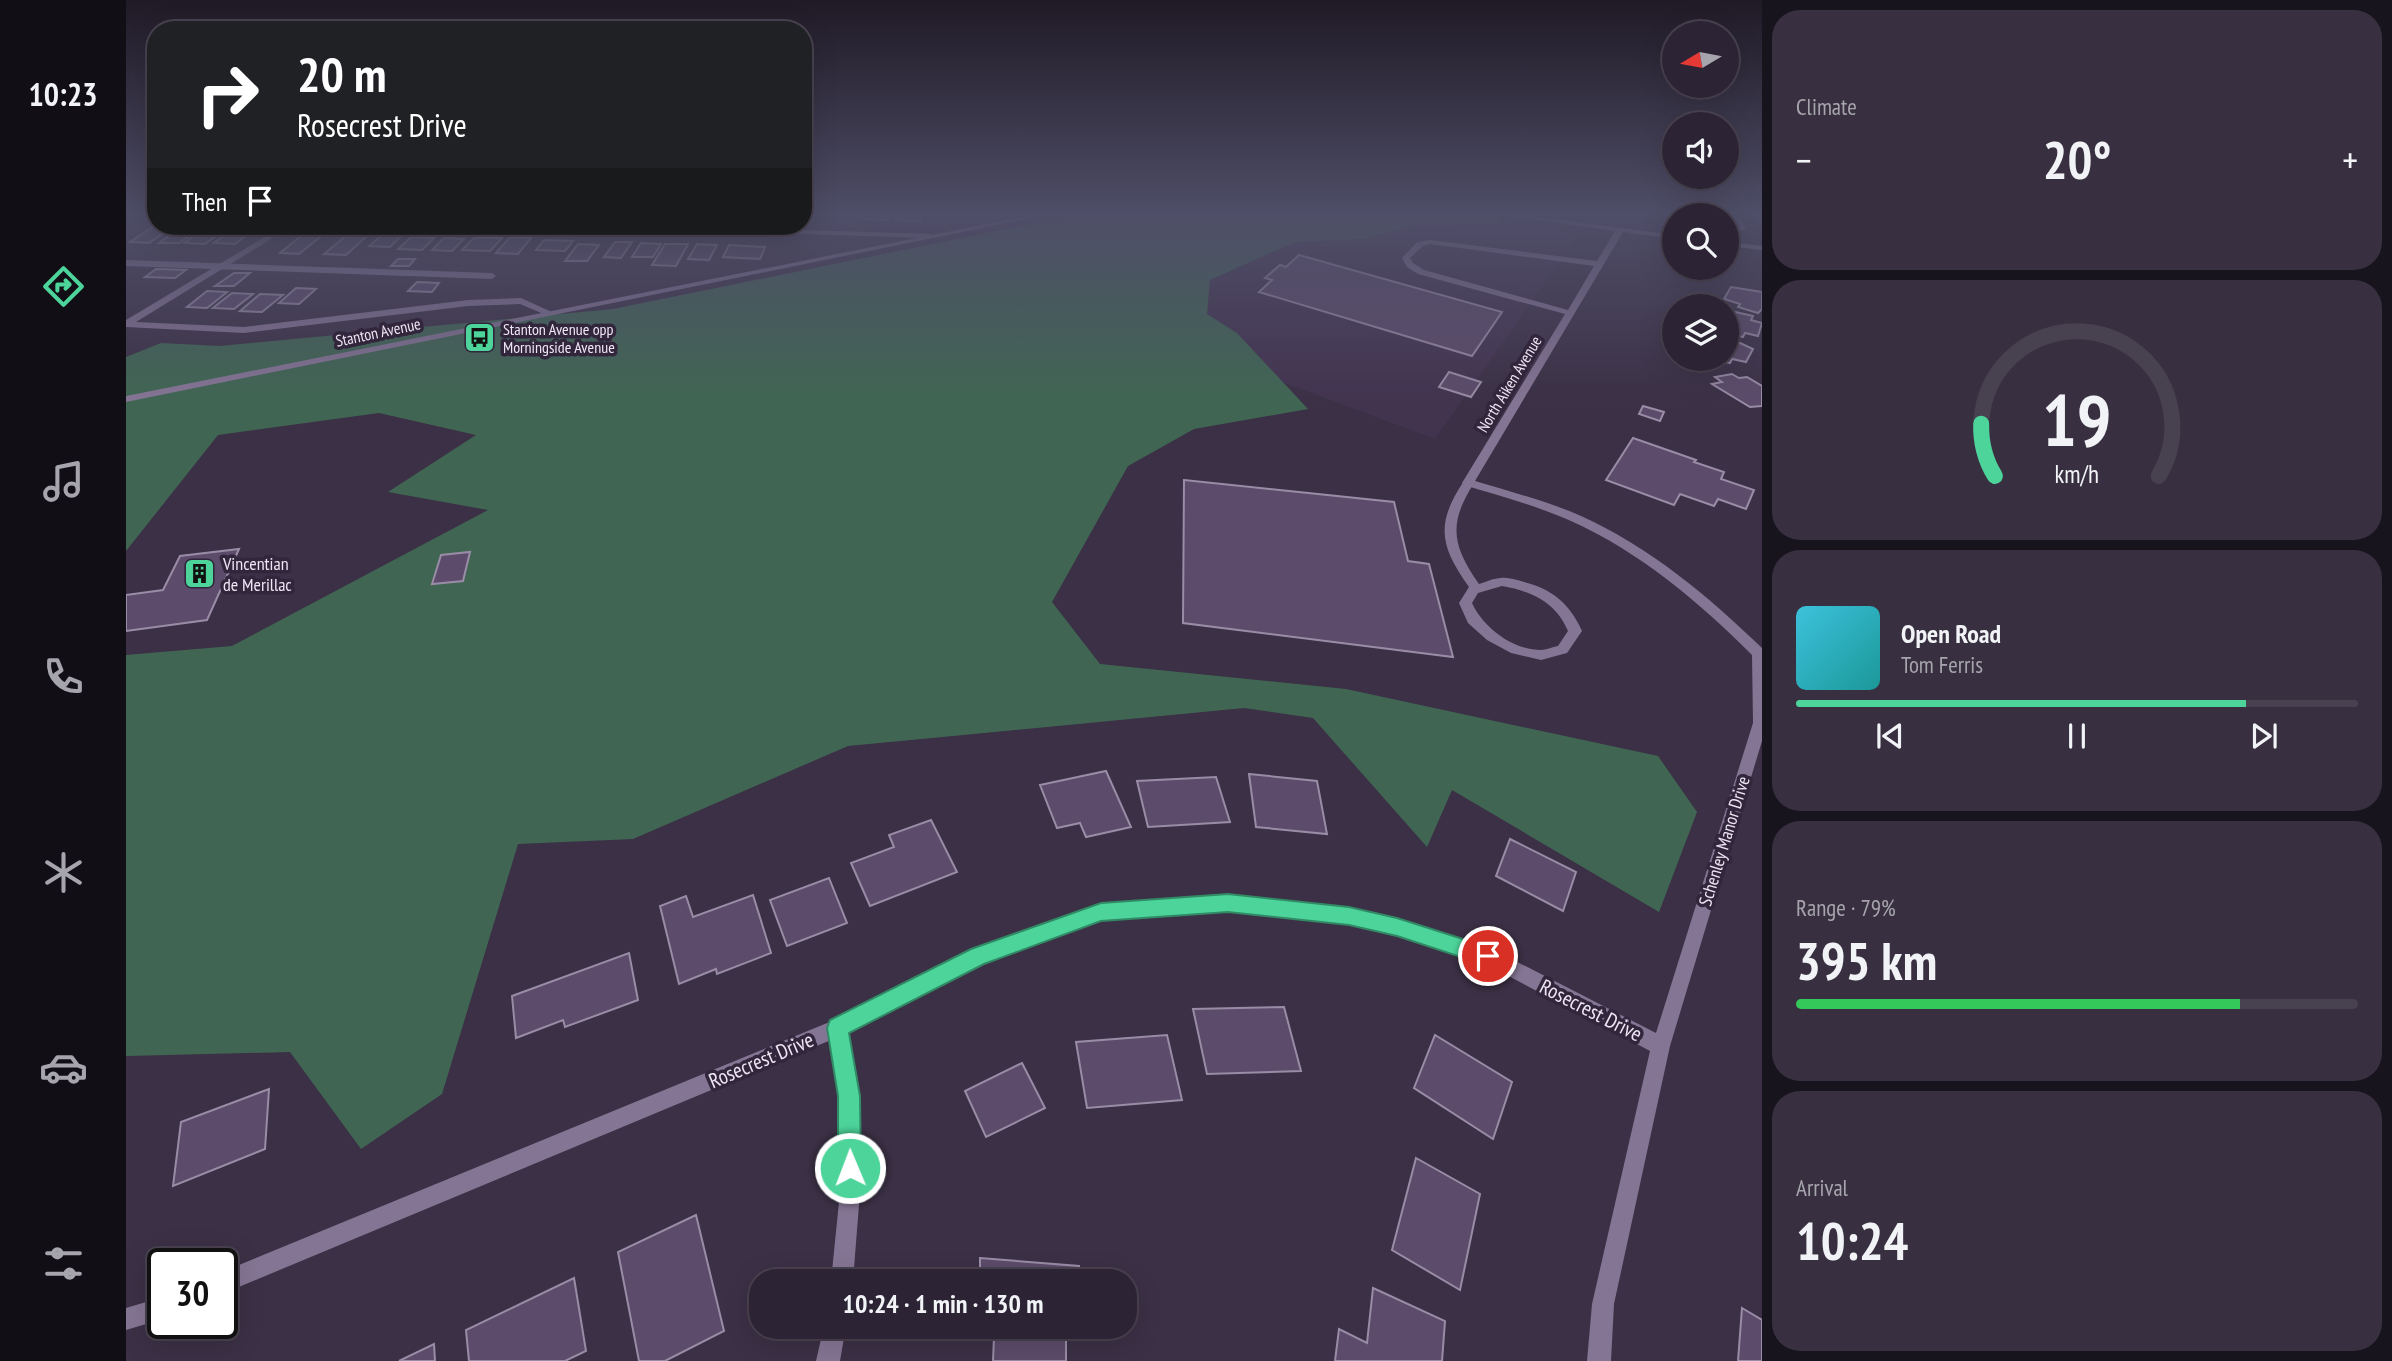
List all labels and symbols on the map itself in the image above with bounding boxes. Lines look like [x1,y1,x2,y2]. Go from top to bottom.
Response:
north arrow [1662,21,1740,98]
street label: Stanton Avenue [334,313,422,351]
place label: Stanton Avenue opp Morningside Avenue [503,319,615,357]
bus stop icon: Stanton Avenue opp Morningside Avenue [463,321,497,355]
street label: North Aiken Avenue [1472,332,1546,436]
place label: Vincentian de Merillac [222,552,292,596]
building icon: Vincentian de Merillac [183,556,217,590]
street label: Schenley Manor Drive [1693,773,1755,909]
pin [1458,926,1518,986]
street label: Rosecrest Drive [1535,973,1647,1047]
street label: Rosecrest Drive [704,1026,818,1094]
position arrow [813,1131,887,1205]
speed limit sign: 30 [147,1248,238,1339]

